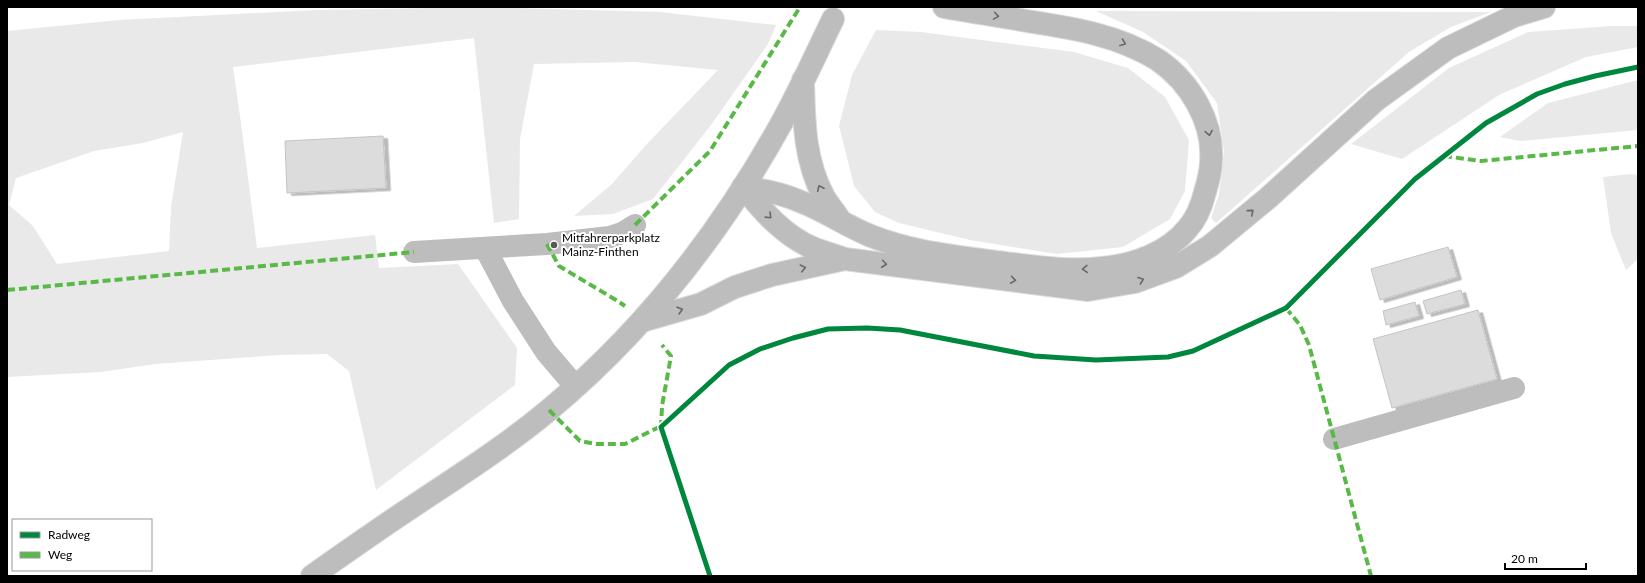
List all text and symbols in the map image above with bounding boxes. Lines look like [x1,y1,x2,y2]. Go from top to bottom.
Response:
one-way arrow [993,11,999,19]
one-way arrow [1120,38,1127,46]
one-way arrow [1204,130,1212,136]
one-way arrow [817,184,825,192]
one-way arrow [1246,210,1253,217]
one-way arrow [764,211,772,219]
place label: Mitfahrerparkplatz Mainz-Finthen [562,230,661,259]
marker: Mitfahrerparkplatz Mainz-Finthen [549,240,559,250]
one-way arrow [881,259,887,268]
one-way arrow [799,265,806,273]
one-way arrow [1082,265,1088,273]
one-way arrow [1010,275,1016,284]
one-way arrow [1137,276,1144,284]
one-way arrow [676,306,683,315]
legend [12,519,152,571]
text: Radweg [48,527,90,542]
scale bar [1505,545,1586,571]
text: Weg [48,547,72,562]
text: 20 m [1511,551,1538,566]

